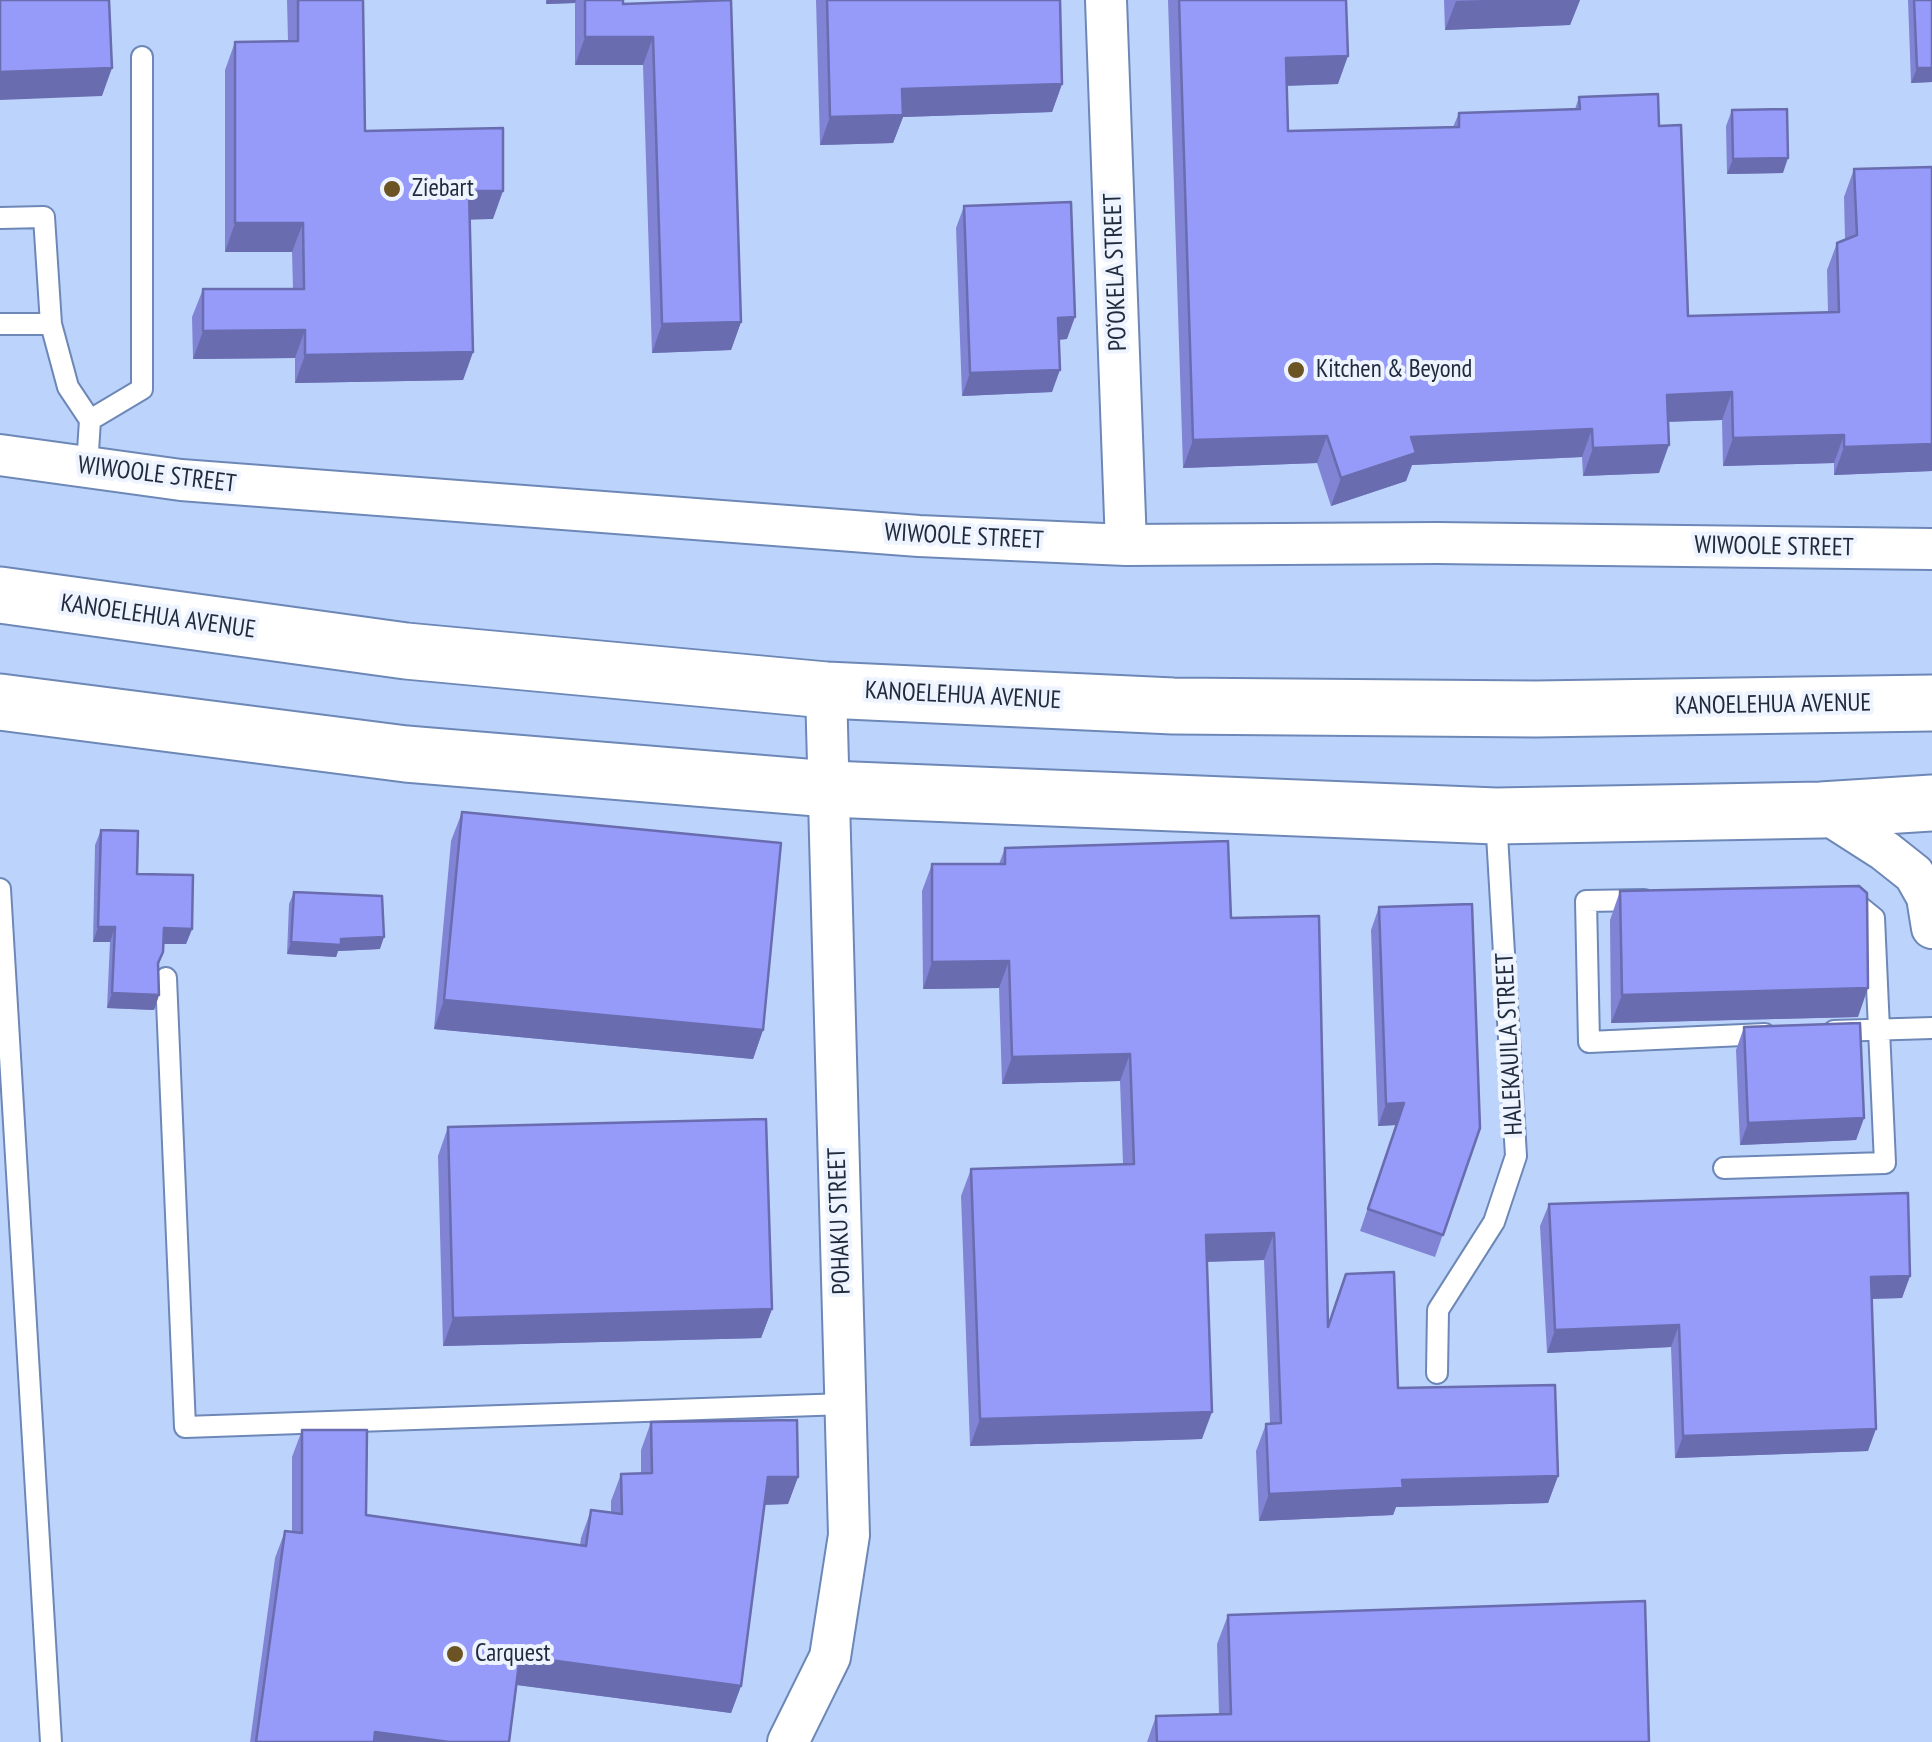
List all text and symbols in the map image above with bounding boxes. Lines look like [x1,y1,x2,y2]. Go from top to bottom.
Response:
place label: Ziebart [412,174,474,204]
marker: Ziebart [381,178,403,200]
street label: PO‘OKELA STREET [1098,192,1134,352]
place label: Kitchen & Beyond [1316,355,1472,385]
marker: Kitchen & Beyond [1285,359,1307,381]
street label: WIWOOLE STREET [76,450,238,500]
street label: WIWOOLE STREET [884,518,1044,556]
street label: WIWOOLE STREET [1694,531,1854,563]
street label: KANOELEHUA AVENUE [59,588,257,646]
street label: KANOELEHUA AVENUE [864,676,1062,716]
street label: KANOELEHUA AVENUE [1675,688,1871,722]
street label: HALEKAUILA STREET [1490,952,1530,1136]
street label: POHAKU STREET [822,1147,858,1295]
place label: Carquest [475,1639,550,1669]
marker: Carquest [444,1643,466,1665]

